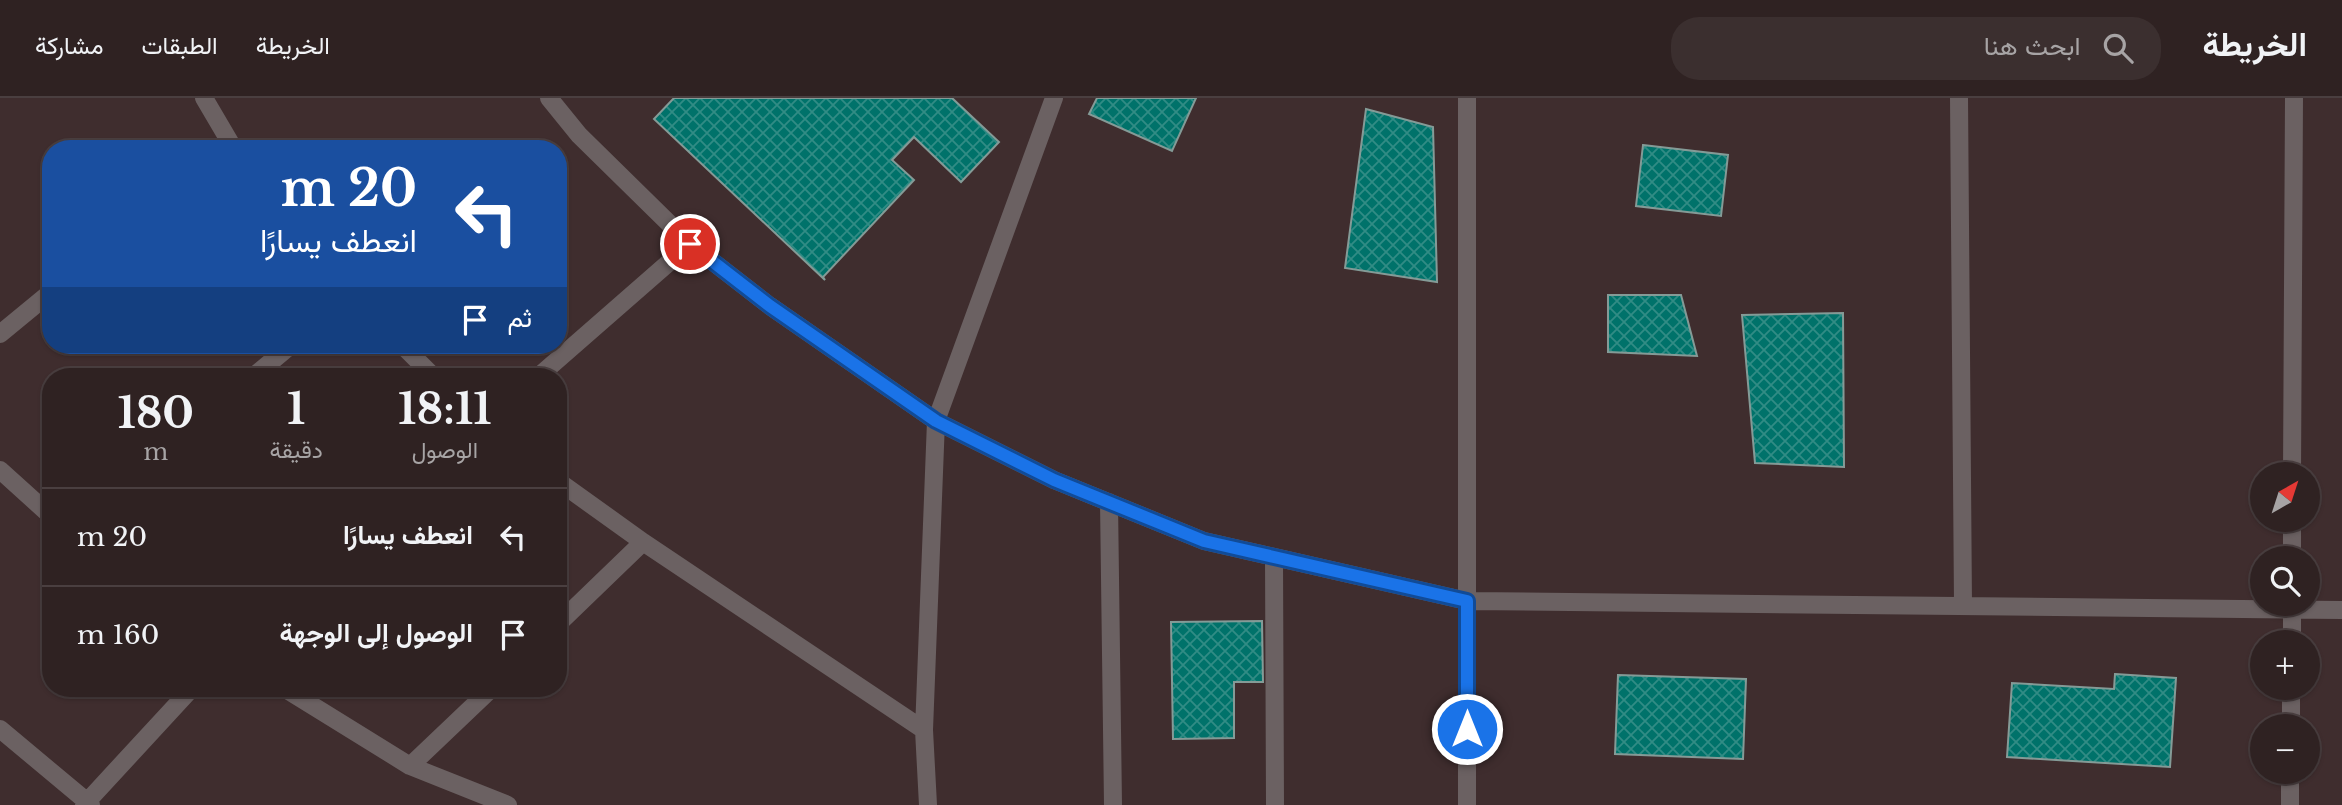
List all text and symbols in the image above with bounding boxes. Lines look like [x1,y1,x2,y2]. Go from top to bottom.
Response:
search box [1671,17,2161,80]
text: الخريطة [2203,24,2307,65]
icon: search [2099,29,2137,67]
text: ابحث هنا [1984,30,2081,62]
text: مشاركة [35,31,103,60]
text: الطبقات [141,31,218,60]
text: الخريطة [256,31,330,60]
text: 20 m [281,158,417,219]
icon: left [441,168,532,259]
pin [660,214,720,274]
text: انعطف يسارًا [260,221,417,261]
icon: arrive [671,225,709,263]
icon: arrive [456,301,494,339]
text: ثم [508,302,532,334]
text: 1 [287,383,305,435]
text: 18:11 [398,383,492,435]
text: 180 [117,387,194,439]
text: دقيقة [269,436,323,464]
text: الوصول [412,436,478,464]
text: m [143,438,168,466]
north arrow [2250,462,2320,532]
map controls [2250,462,2320,784]
icon: left [494,518,532,556]
text: انعطف يسارًا [343,519,473,551]
text: 20 m [77,521,147,553]
button: search [2250,546,2320,616]
icon: arrive [494,616,532,654]
text: الوصول إلى الوجهة [279,617,473,649]
text: 160 m [77,619,159,651]
button: + [2250,630,2320,700]
position arrow [1430,692,1504,766]
button: − [2250,714,2320,784]

